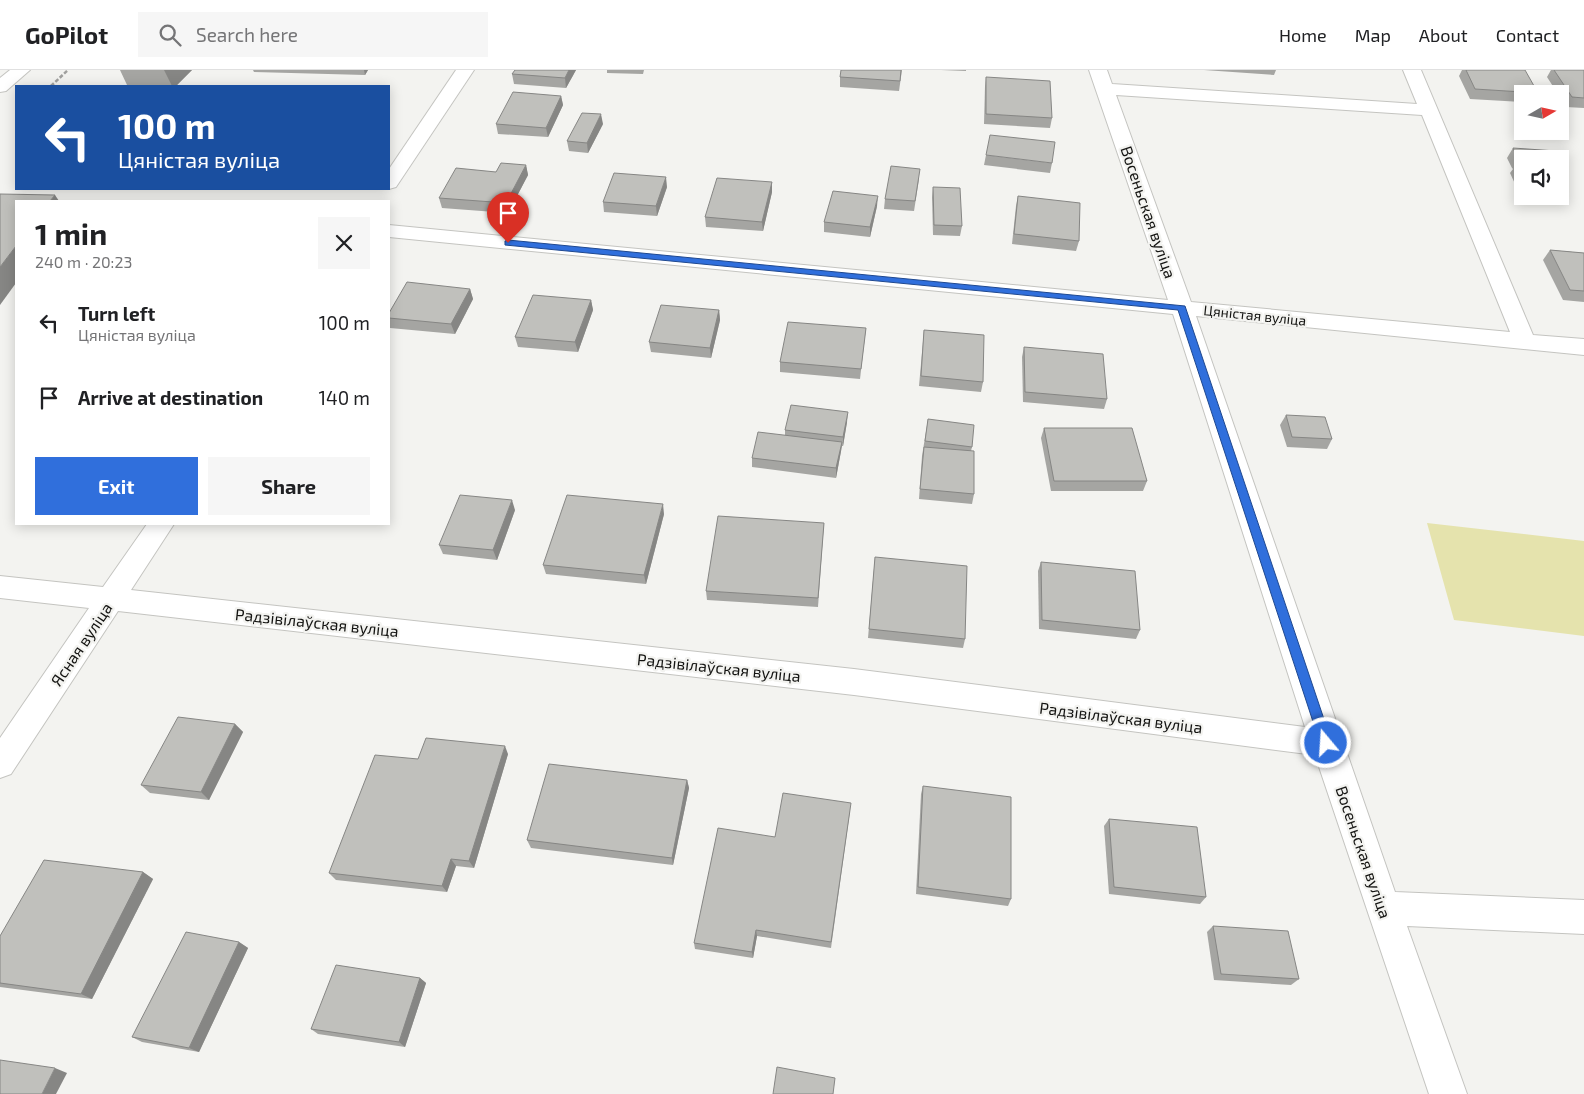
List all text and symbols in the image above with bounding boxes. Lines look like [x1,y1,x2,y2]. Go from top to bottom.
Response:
search box [138,12,488,57]
text: GoPilot [25,20,108,49]
icon: search [156,21,184,49]
text: Search here [196,23,298,46]
text: Home [1279,24,1327,46]
text: Map [1355,24,1391,46]
text: About [1419,24,1468,46]
text: Contact [1496,24,1559,46]
north arrow [1514,85,1569,140]
map controls [1514,85,1569,205]
text: 100 m [118,104,216,146]
icon: left [35,105,100,170]
street label: Восеньская вуліца [1117,143,1181,281]
text: Цяністая вуліца [118,146,280,172]
button: sound [1514,150,1569,205]
pin [487,192,529,243]
icon: arrive [494,199,522,227]
text: 1 min [35,215,107,251]
button: close [318,217,370,269]
text: 240 m · 20:23 [35,252,132,271]
street label: Цяністая вуліца [1203,301,1307,329]
text: Turn left [78,302,155,325]
icon: left [35,309,63,337]
text: 100 m [319,311,370,334]
text: Цяністая вуліца [78,325,196,344]
icon: arrive [35,384,63,412]
text: Arrive at destination [78,386,263,409]
text: 140 m [318,386,370,409]
button: Exit [35,457,198,515]
button: Share [208,457,370,515]
street label: Ясная вуліца [46,599,117,690]
street label: Радзівілаўская вуліца [234,604,400,641]
street label: Радзівілаўская вуліца [636,649,802,686]
street label: Радзівілаўская вуліца [1038,698,1204,737]
position arrow [1299,716,1351,768]
street label: Восеньская вуліца [1332,783,1396,921]

